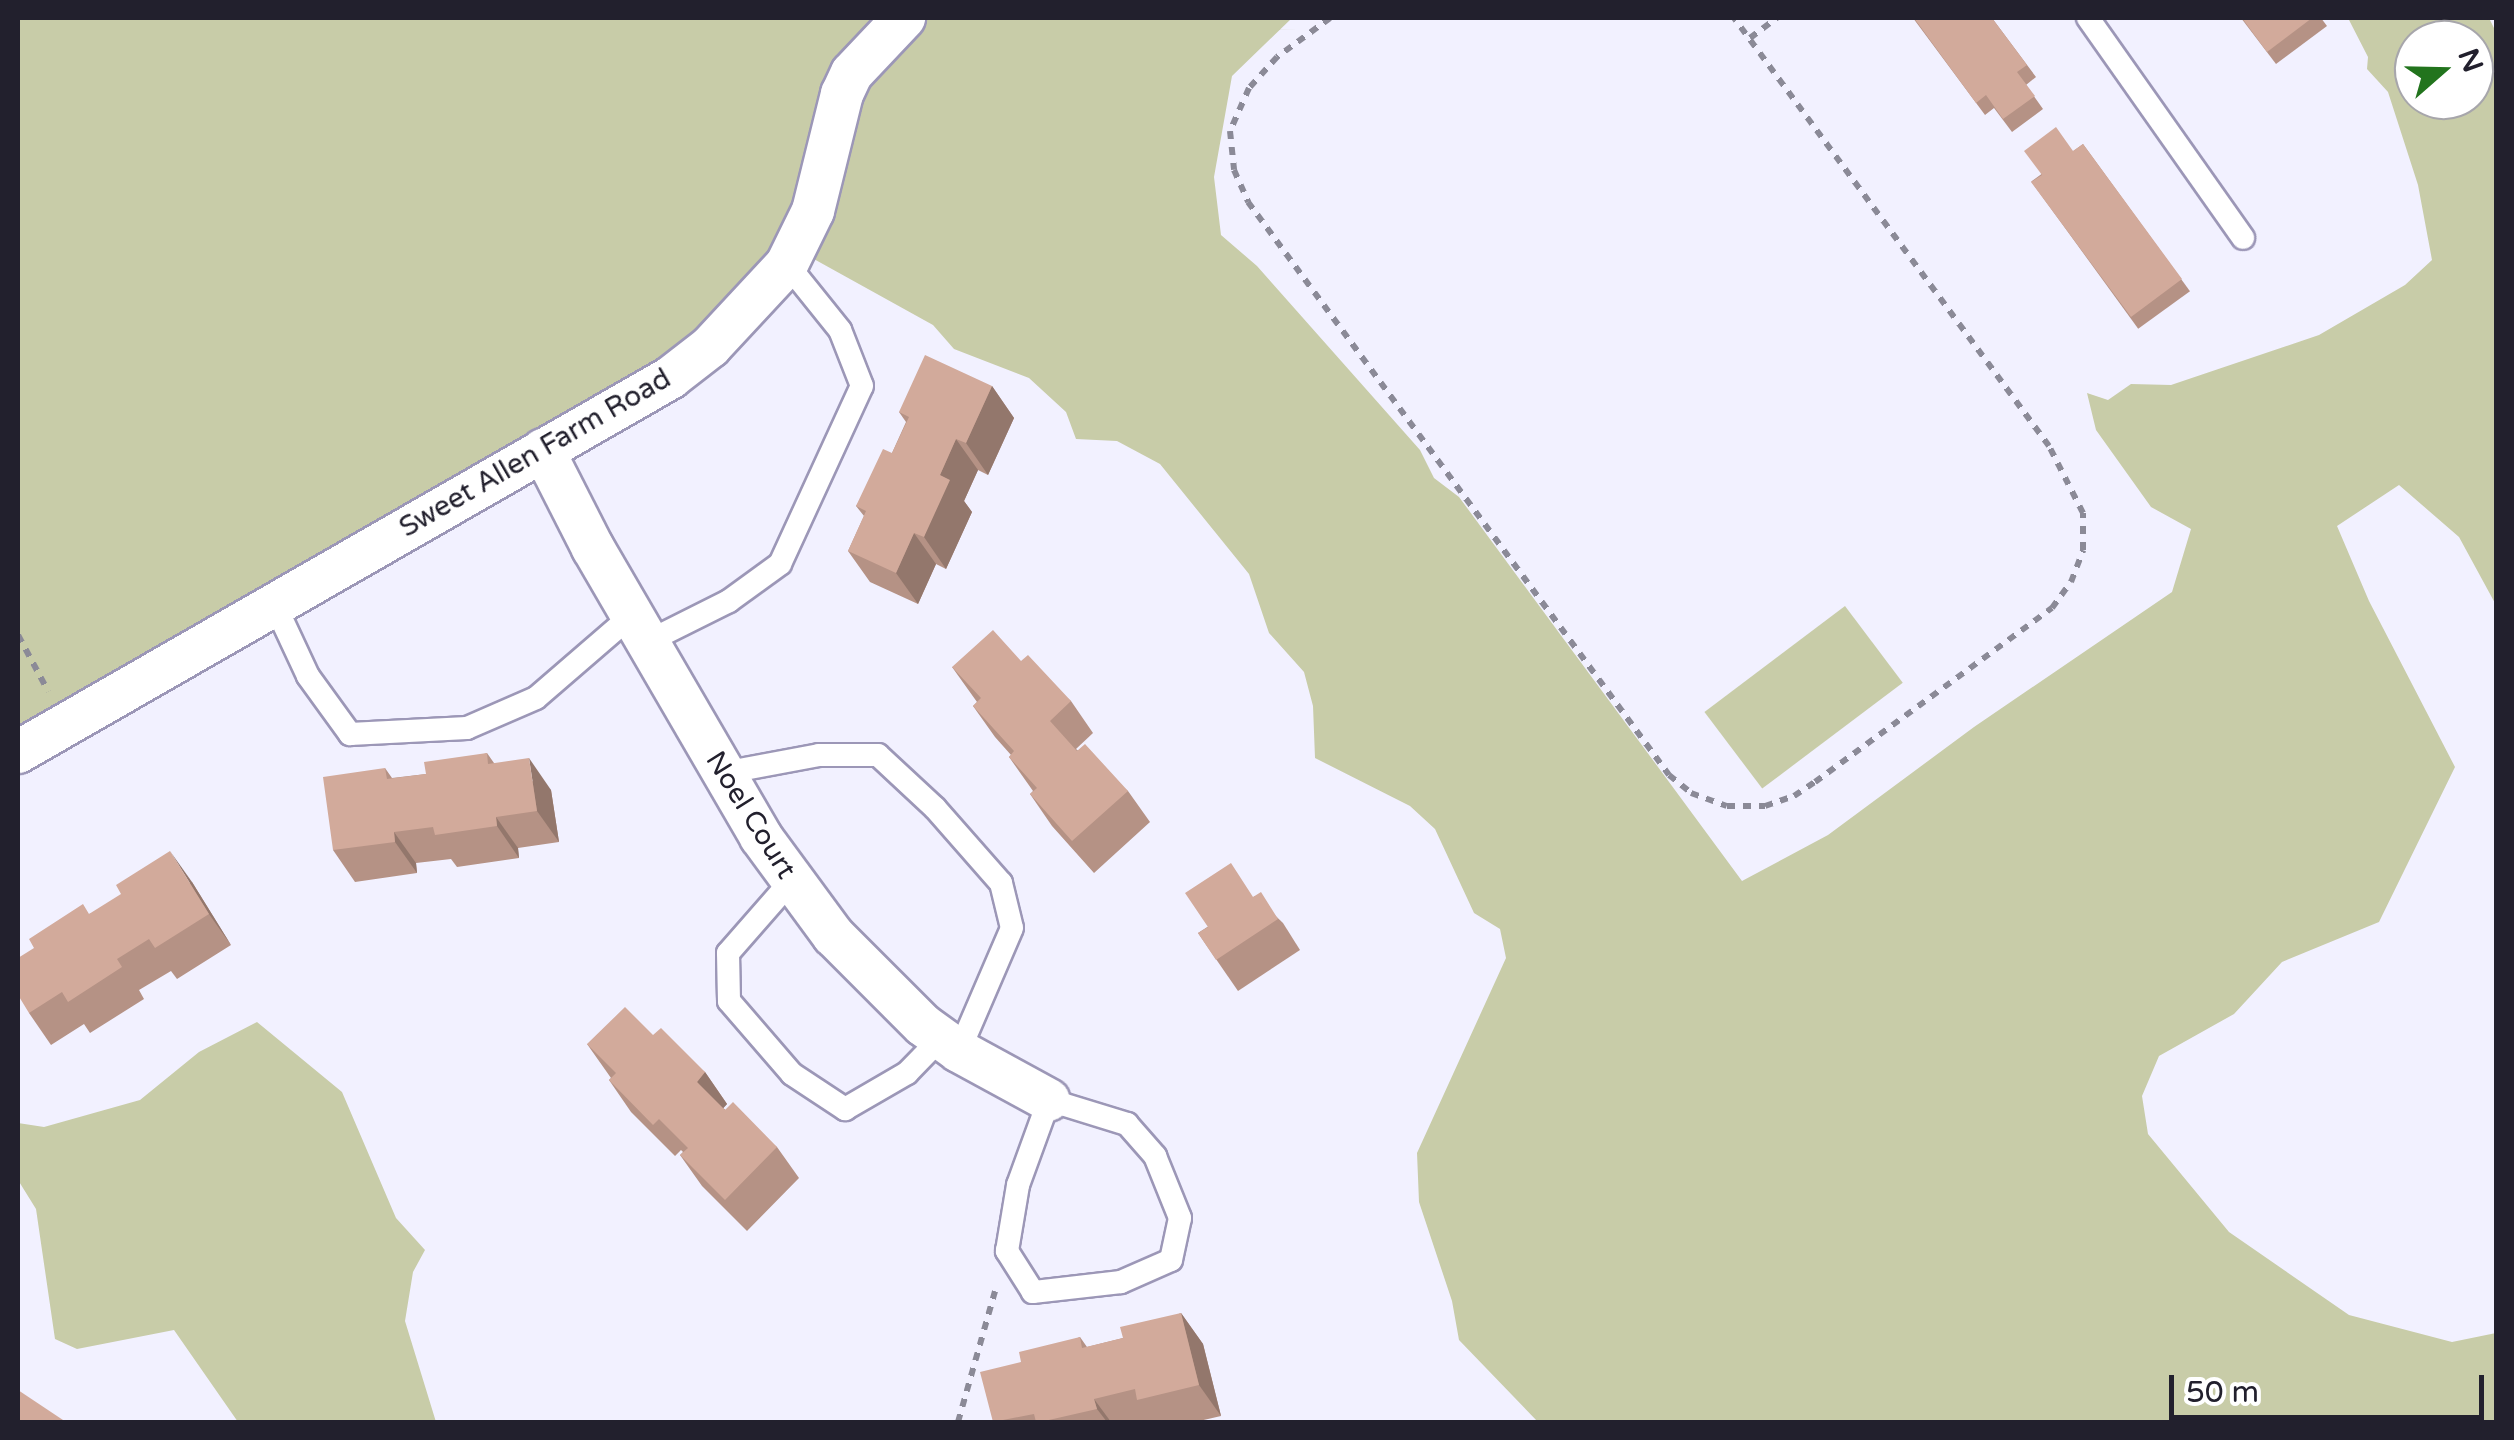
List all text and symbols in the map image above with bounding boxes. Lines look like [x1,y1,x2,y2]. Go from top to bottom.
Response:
north arrow [2394,20,2494,120]
text: N [2450,44,2490,77]
street label: Sweet Allen Farm Road [393,362,677,544]
street label: Noel Court [699,745,803,885]
scale bar [2174,1355,2489,1417]
text: 50 m [2186,1374,2259,1411]

